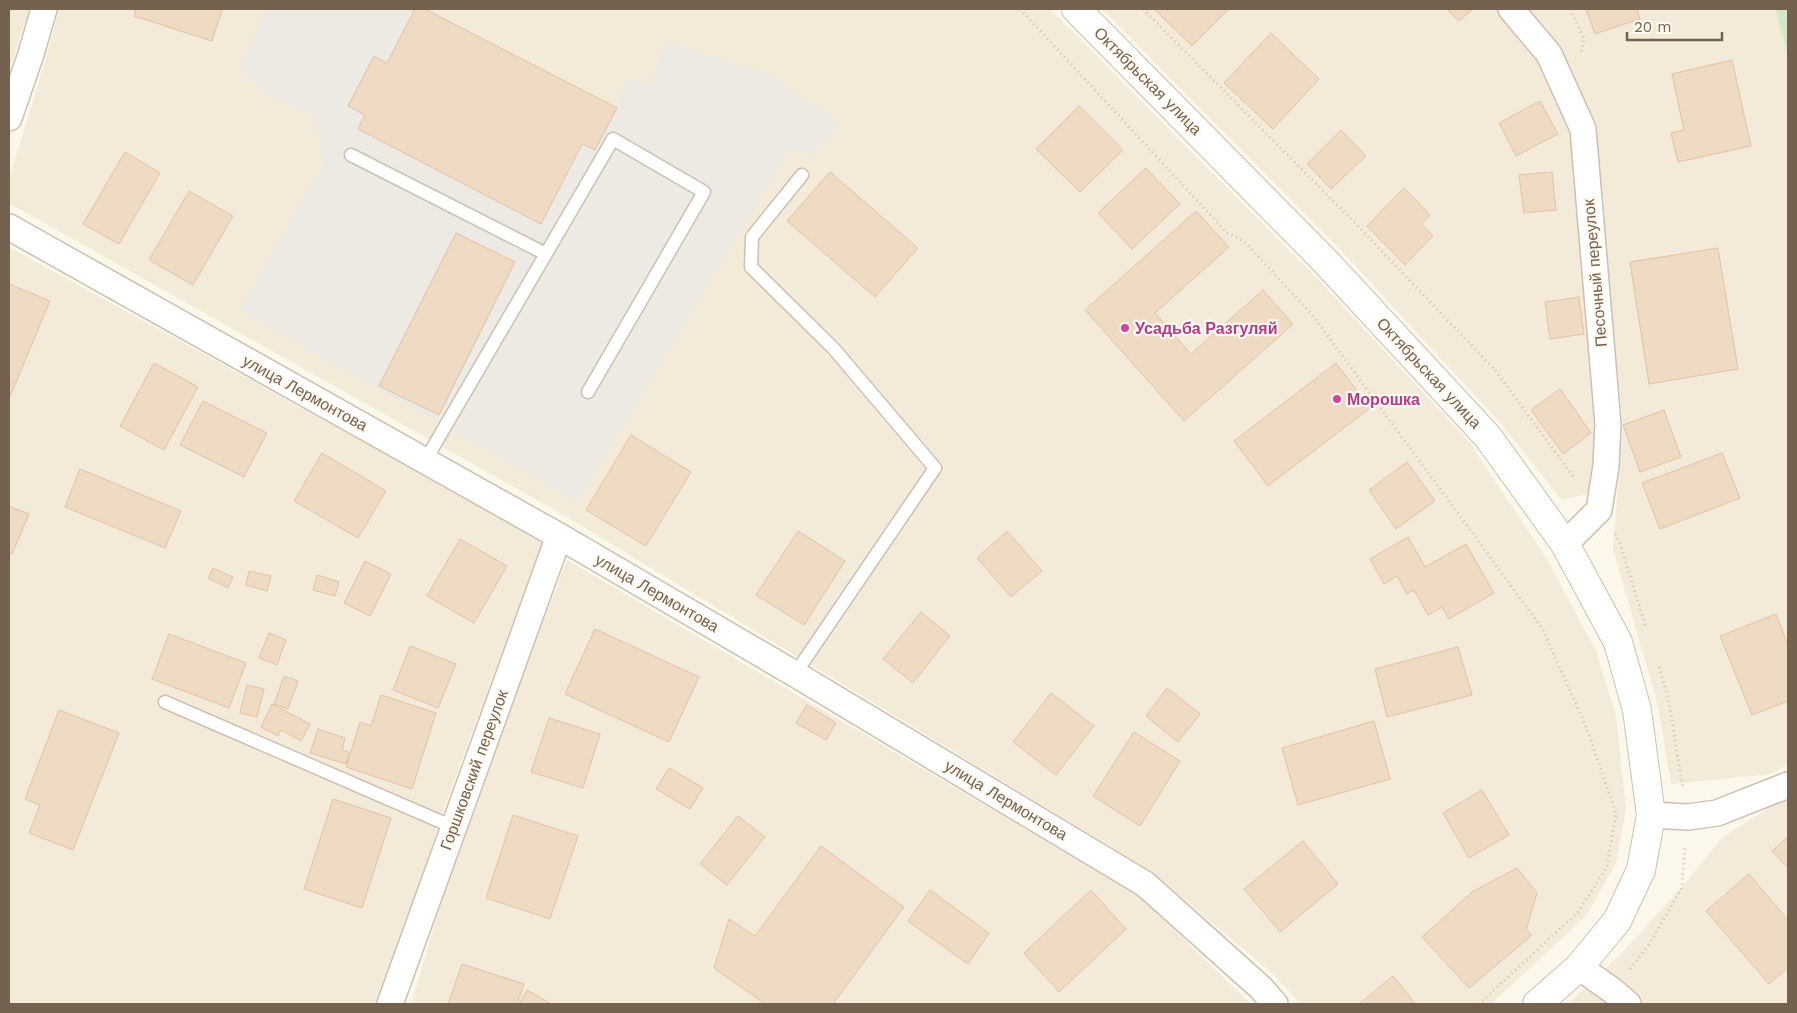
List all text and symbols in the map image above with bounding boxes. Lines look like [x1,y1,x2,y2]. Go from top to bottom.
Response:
scale bar [1627,10,1722,42]
text: 20 m [1634,18,1672,36]
street label: Октябрьская улица [1090,23,1206,139]
street label: Песочный переулок [1579,197,1611,348]
street label: Октябрьская улица [1373,314,1485,432]
place label: Усадьба Разгуляй [1135,319,1277,338]
marker: Усадьба Разгуляй [1119,322,1131,334]
street label: улица Лермонтова [239,351,371,435]
place label: Морошка [1347,390,1420,409]
marker: Морошка [1331,393,1343,405]
street label: улица Лермонтова [592,550,722,636]
street label: Горшковский переулок [436,686,512,853]
street label: улица Лермонтова [941,756,1071,844]

